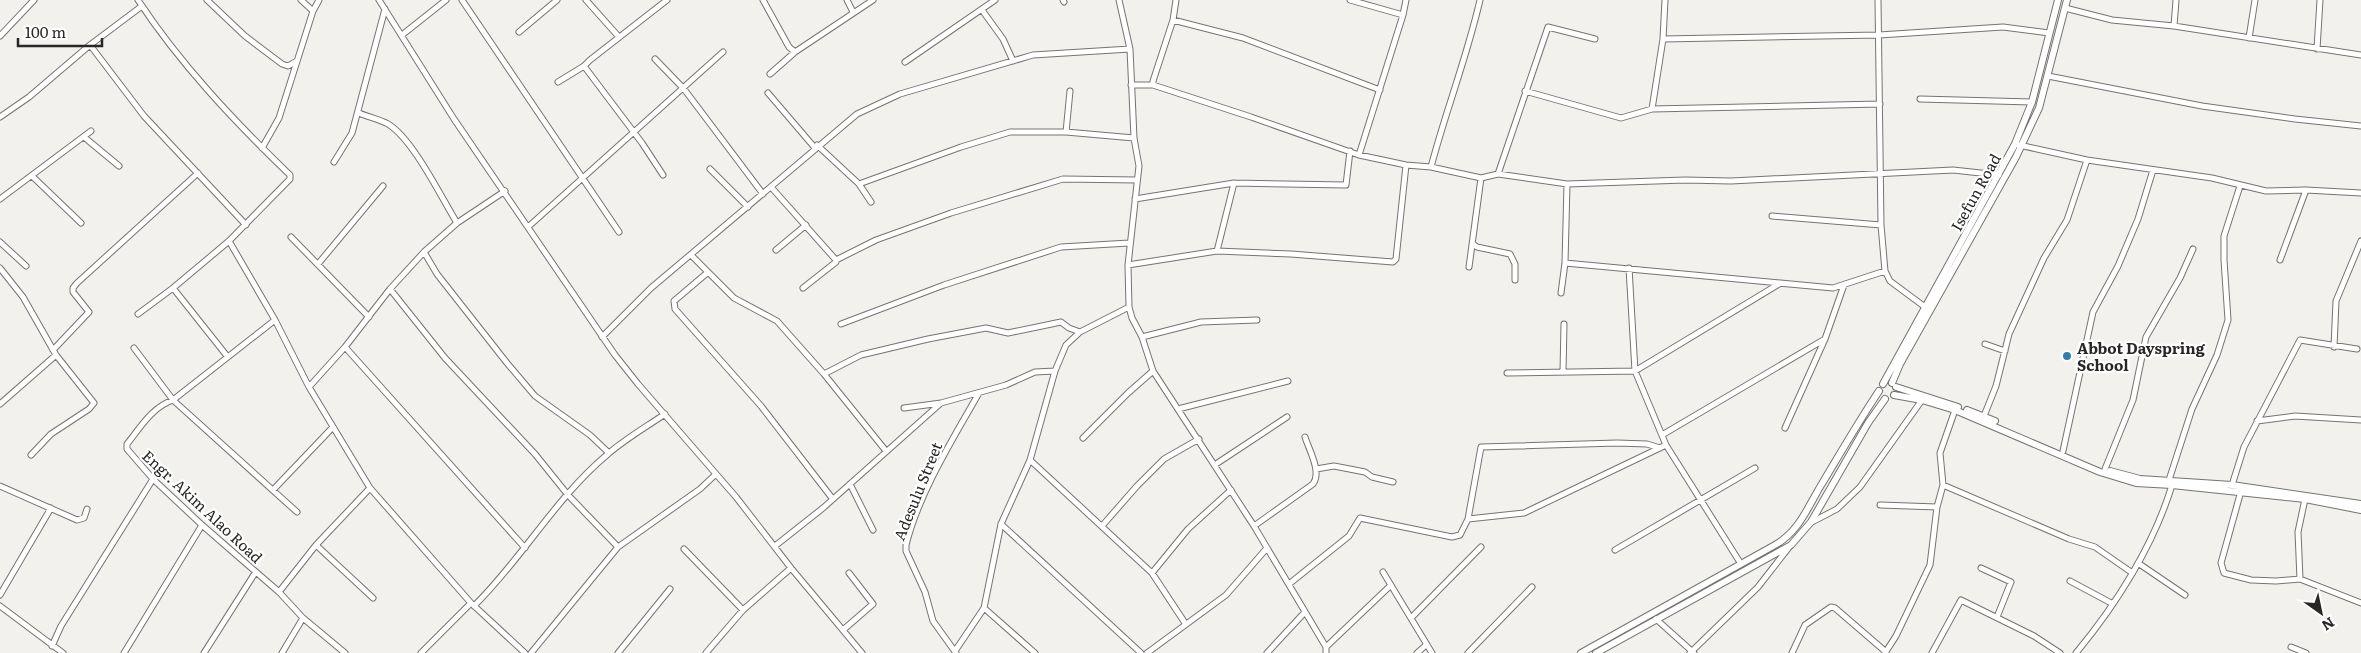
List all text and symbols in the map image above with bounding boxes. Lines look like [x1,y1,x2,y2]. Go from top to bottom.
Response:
scale bar [18,15,101,47]
text: 100 m [25,20,66,43]
street label: Isefun Road [1944,149,2006,235]
place label: Abbot Dayspring School [2077,336,2206,376]
marker: Abbot Dayspring School [2061,350,2073,362]
street label: Adesulu Street [887,438,947,544]
street label: Engr. Akim Alao Road [138,444,268,568]
north arrow [2296,588,2346,638]
text: N [2318,613,2339,636]

